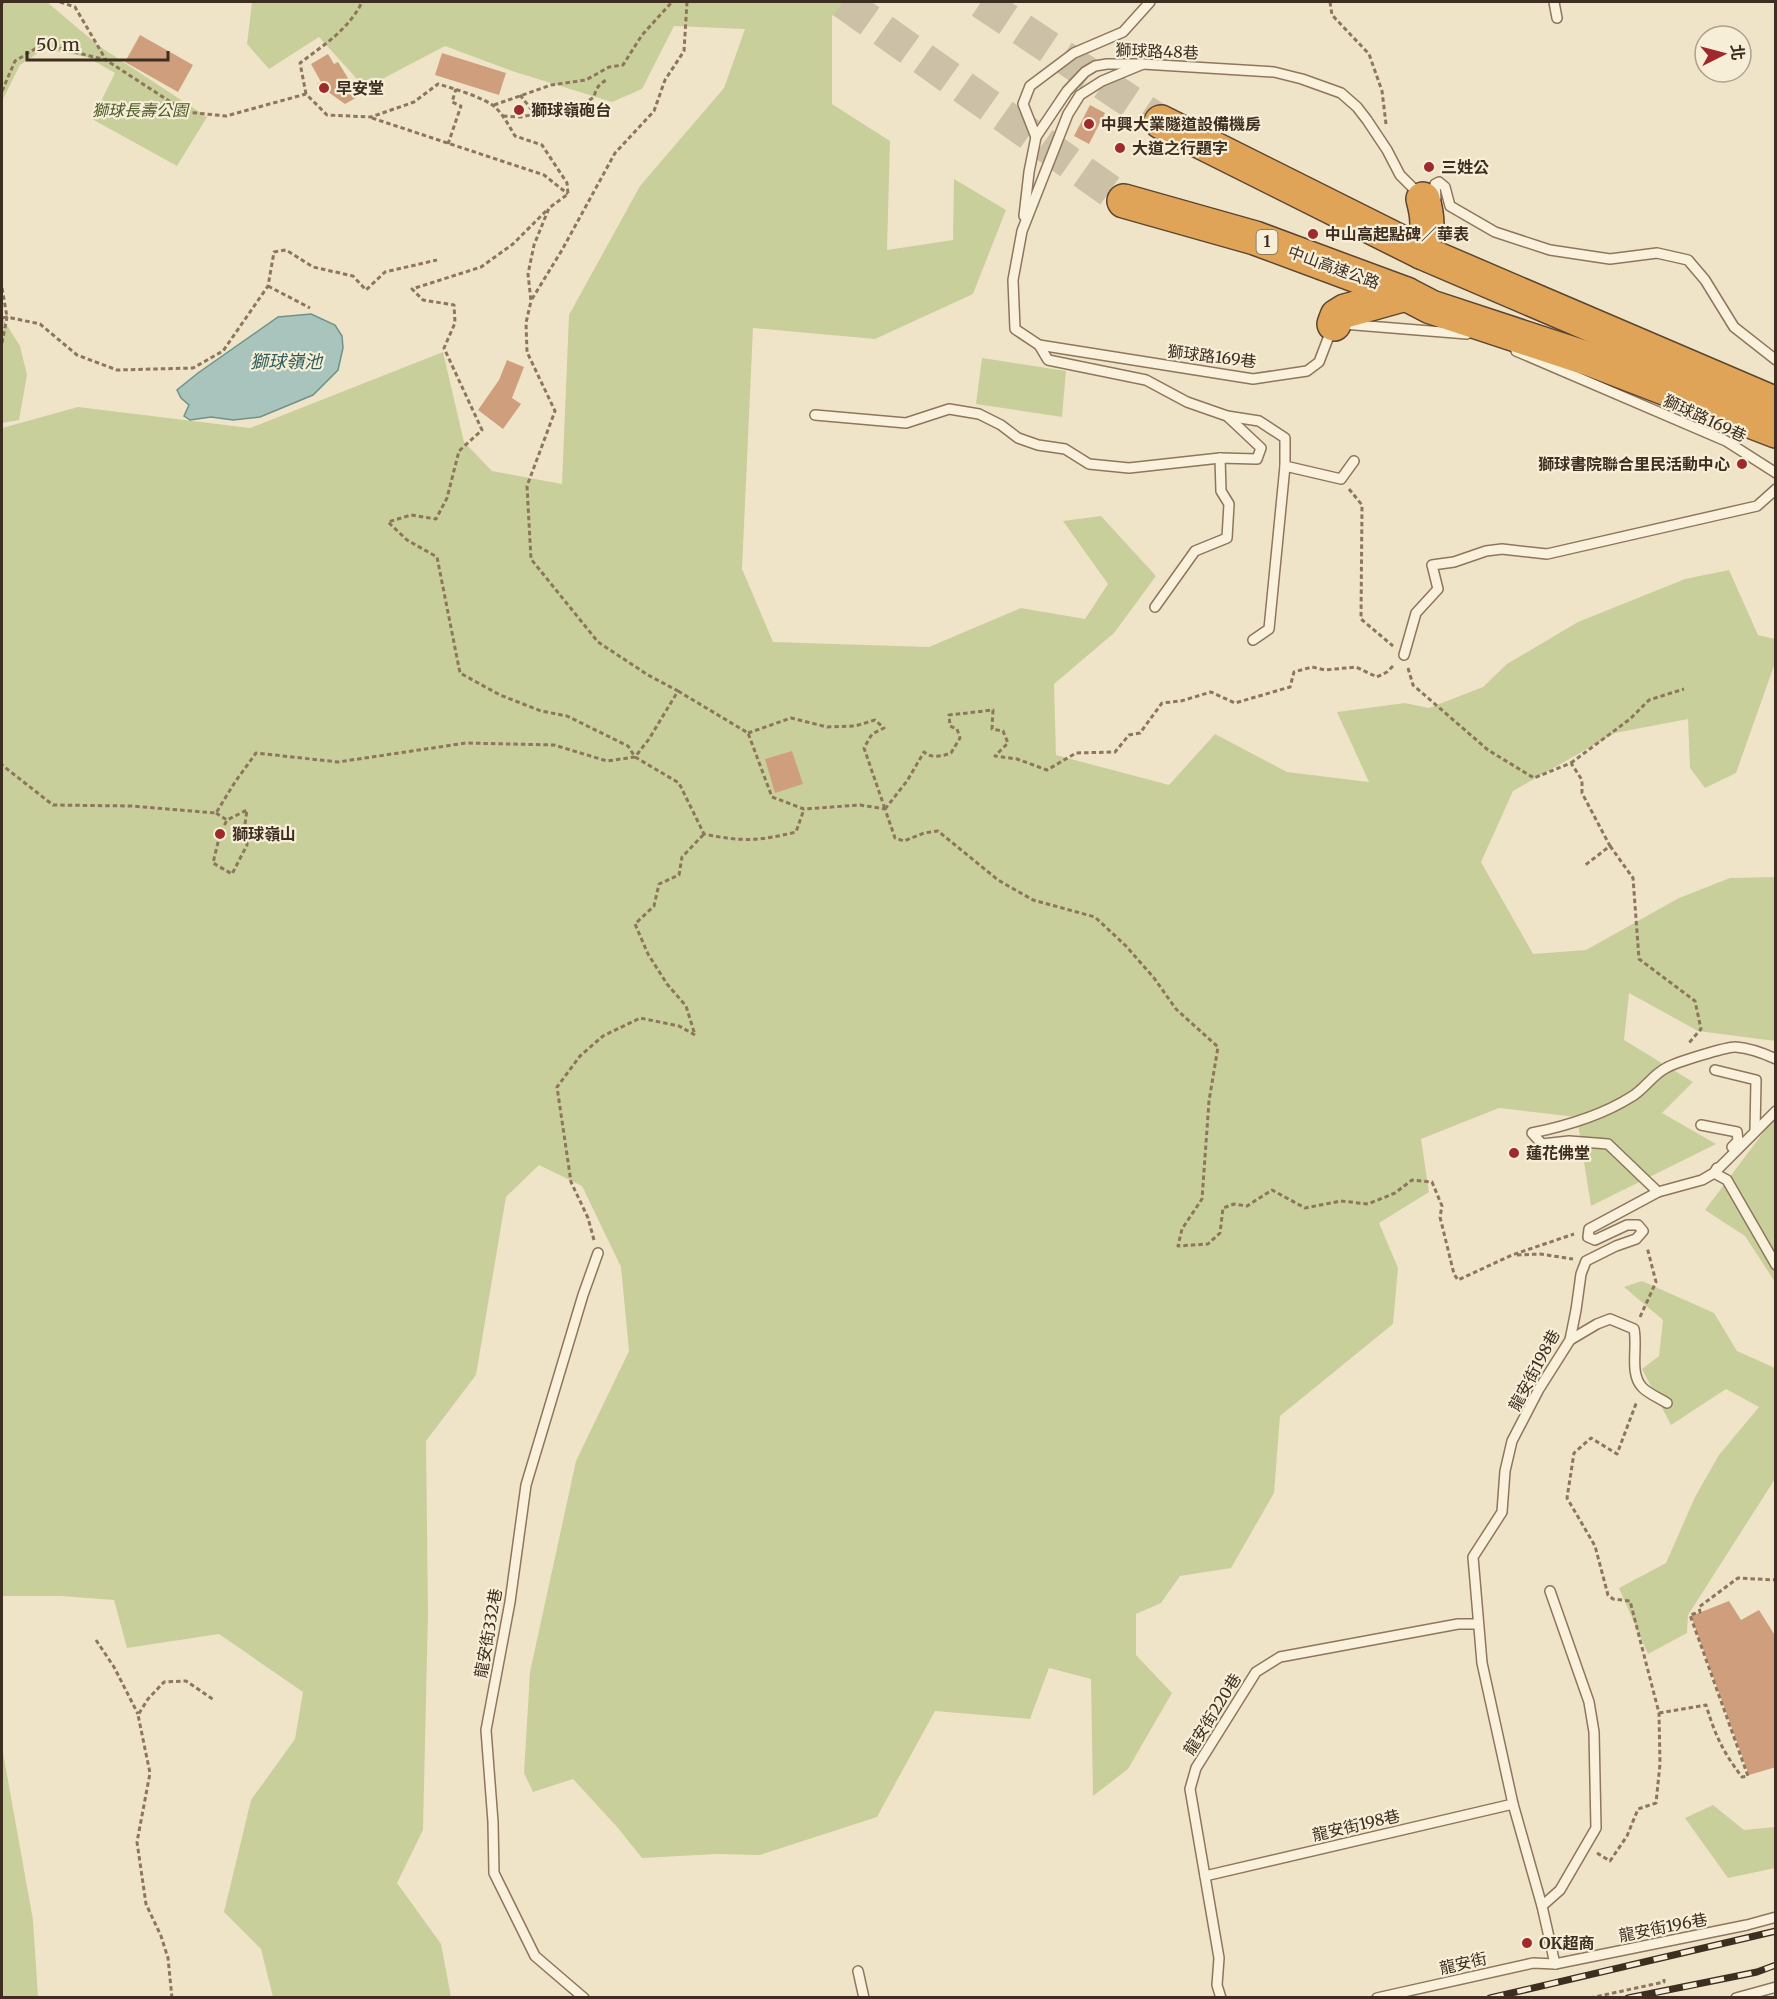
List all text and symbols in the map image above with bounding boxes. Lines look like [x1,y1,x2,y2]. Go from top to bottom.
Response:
scale bar [27,24,168,62]
north arrow [1693,24,1753,84]
text: 50 m [36,33,80,56]
street label: 獅球路48巷 [1115,40,1199,62]
text: 北 [1727,43,1749,61]
place label: 早安堂 [336,78,384,98]
marker: 早安堂 [317,81,331,95]
park label: 獅球長壽公園 [92,100,190,120]
place label: 獅球嶺砲台 [531,100,611,120]
marker: 獅球嶺砲台 [512,103,526,117]
place label: 中興大業隧道設備機房 [1101,114,1261,134]
marker: 中興大業隧道設備機房 [1082,117,1096,131]
place label: 大道之行題字 [1132,138,1228,158]
marker: 大道之行題字 [1113,141,1127,155]
place label: 三姓公 [1441,157,1489,177]
marker: 三姓公 [1422,160,1436,174]
place label: 中山高起點碑／華表 [1325,224,1469,244]
marker: 中山高起點碑／華表 [1306,227,1320,241]
road number: 1 [1256,230,1278,254]
street label: 中山高速公路 [1285,241,1383,293]
street label: 獅球路169巷 [1166,341,1258,371]
water label: 獅球嶺池 [250,350,324,373]
street label: 獅球路169巷 [1660,390,1750,446]
place label: 獅球書院聯合里民活動中心 [1538,454,1730,474]
marker: 獅球書院聯合里民活動中心 [1735,457,1749,471]
place label: 獅球嶺山 [232,824,296,844]
marker: 獅球嶺山 [213,827,227,841]
place label: 蓮花佛堂 [1526,1143,1590,1163]
marker: 蓮花佛堂 [1507,1146,1521,1160]
street label: 龍安街198巷 [1504,1326,1564,1414]
street label: 龍安街332巷 [470,1587,506,1679]
street label: 龍安街220巷 [1179,1669,1245,1759]
street label: 龍安街198巷 [1310,1805,1402,1845]
street label: 龍安街196巷 [1617,1909,1709,1945]
place label: OK超商 [1539,1933,1594,1953]
marker: OK超商 [1520,1936,1534,1950]
street label: 龍安街 [1437,1948,1489,1978]

